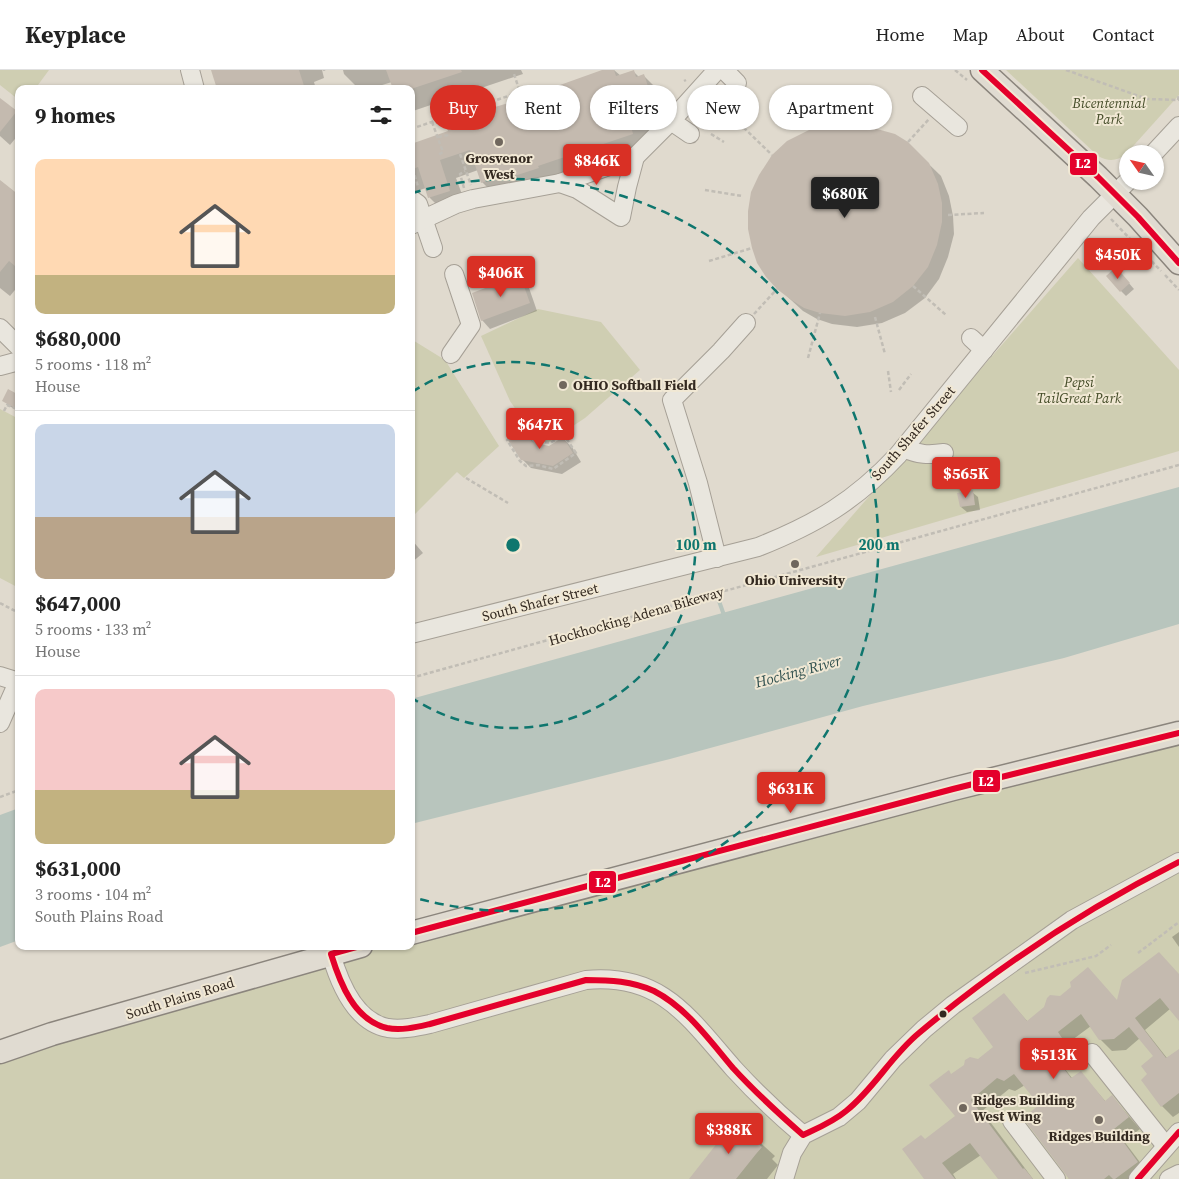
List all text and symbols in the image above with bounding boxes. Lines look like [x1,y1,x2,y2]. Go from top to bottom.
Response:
text: Keyplace [25,18,126,51]
text: Home [876,22,925,47]
text: Map [953,22,988,47]
text: About [1016,22,1064,47]
text: Contact [1092,22,1154,47]
chip: Buy [430,85,496,130]
chip: Rent [506,85,580,130]
chip: Filters [590,85,677,130]
chip: New [687,85,759,130]
chip: Apartment [769,85,892,130]
park label: Bicentennial Park [1071,93,1146,129]
text: 9 homes [35,101,115,130]
icon: filters [367,101,395,129]
marker: Grosvenor West [493,136,505,148]
pin: $846K [562,144,632,186]
north arrow [1119,145,1164,190]
map controls [1119,145,1164,190]
place label: Grosvenor West [465,148,533,184]
text: $846K [574,149,620,171]
line badge: L2 [1069,152,1098,176]
text: L2 [1075,153,1091,173]
pin: $680K [810,176,880,219]
text: $680K [822,182,868,204]
icon: home [170,191,260,281]
pin: $450K [1083,238,1153,280]
text: $450K [1095,243,1141,265]
pin: $406K [466,256,536,298]
text: $406K [478,261,524,283]
text: $680,000 [35,324,121,353]
text: 5 rooms · 118 m² [35,353,151,375]
park label: Pepsi TailGreat Park [1037,372,1122,408]
text: House [35,375,80,397]
place label: OHIO Softball Field [573,375,697,395]
marker: OHIO Softball Field [557,379,569,391]
street label: South Shafer Street [866,381,960,484]
pin: $647K [505,408,575,450]
text: $647K [517,413,563,435]
pin: $565K [931,456,1001,499]
icon: home [170,457,260,547]
text: $565K [943,462,989,484]
text: 100 m [675,534,717,555]
text: 200 m [858,534,900,555]
centre of rings [504,536,522,554]
marker: Ohio University [789,558,801,570]
place label: Ohio University [745,570,846,590]
street label: South Shafer Street [480,578,601,626]
street label: Hockhocking Adena Bikeway [546,581,727,651]
text: $647,000 [35,589,121,618]
text: 5 rooms · 133 m² [35,618,151,640]
text: House [35,640,80,662]
water label: Hocking River [752,649,844,693]
icon: home [170,722,260,812]
line badge: L2 [972,769,1001,793]
text: L2 [978,771,994,791]
pin: $631K [756,772,826,814]
text: $631K [768,777,814,799]
text: $631,000 [35,854,121,883]
line badge: L2 [588,870,617,894]
text: L2 [595,872,611,892]
text: 3 rooms · 104 m² [35,883,151,905]
text: South Plains Road [35,905,163,927]
street label: South Plains Road [123,972,237,1024]
unlabelled marker [938,1009,948,1019]
pin: $513K [1019,1038,1089,1080]
text: $513K [1031,1043,1077,1065]
place label: Ridges Building West Wing [973,1090,1075,1126]
marker: Ridges Building West Wing [957,1102,969,1114]
pin: $388K [694,1112,764,1155]
marker: Ridges Building [1093,1114,1105,1126]
text: $388K [706,1118,752,1140]
place label: Ridges Building [1048,1126,1150,1146]

